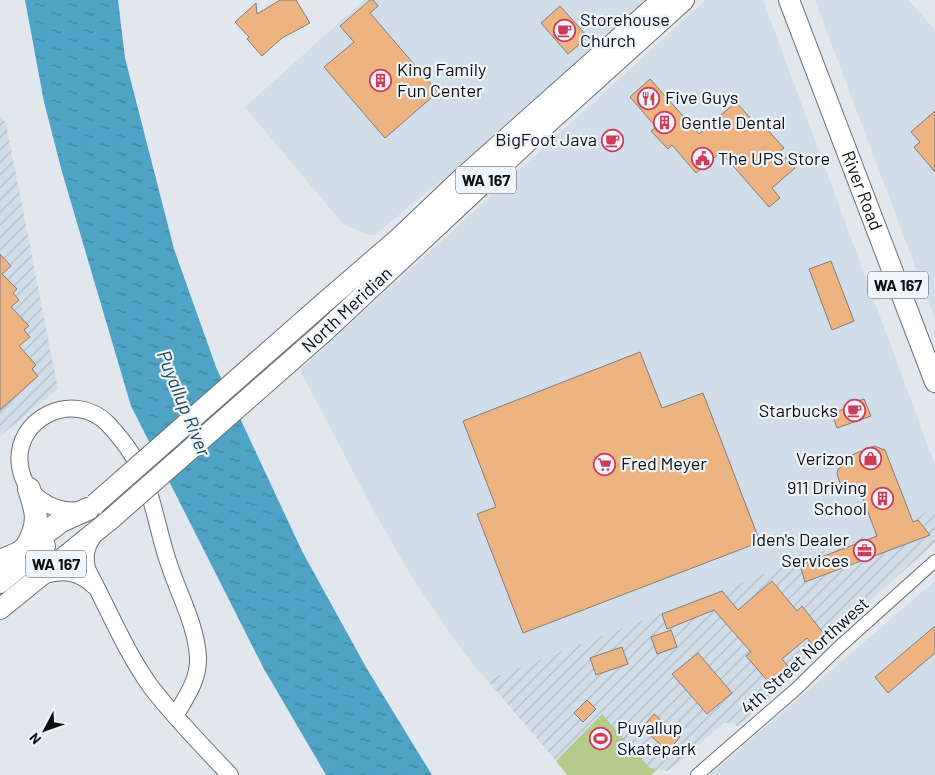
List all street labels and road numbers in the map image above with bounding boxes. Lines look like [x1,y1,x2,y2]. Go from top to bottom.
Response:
street label: River Road [838,147,888,233]
road number: WA 167 [456,166,516,194]
street label: North Meridian [297,262,396,357]
road number: WA 167 [868,272,928,298]
road number: WA 167 [26,550,86,578]
street label: 4th Street Northwest [736,592,873,719]

